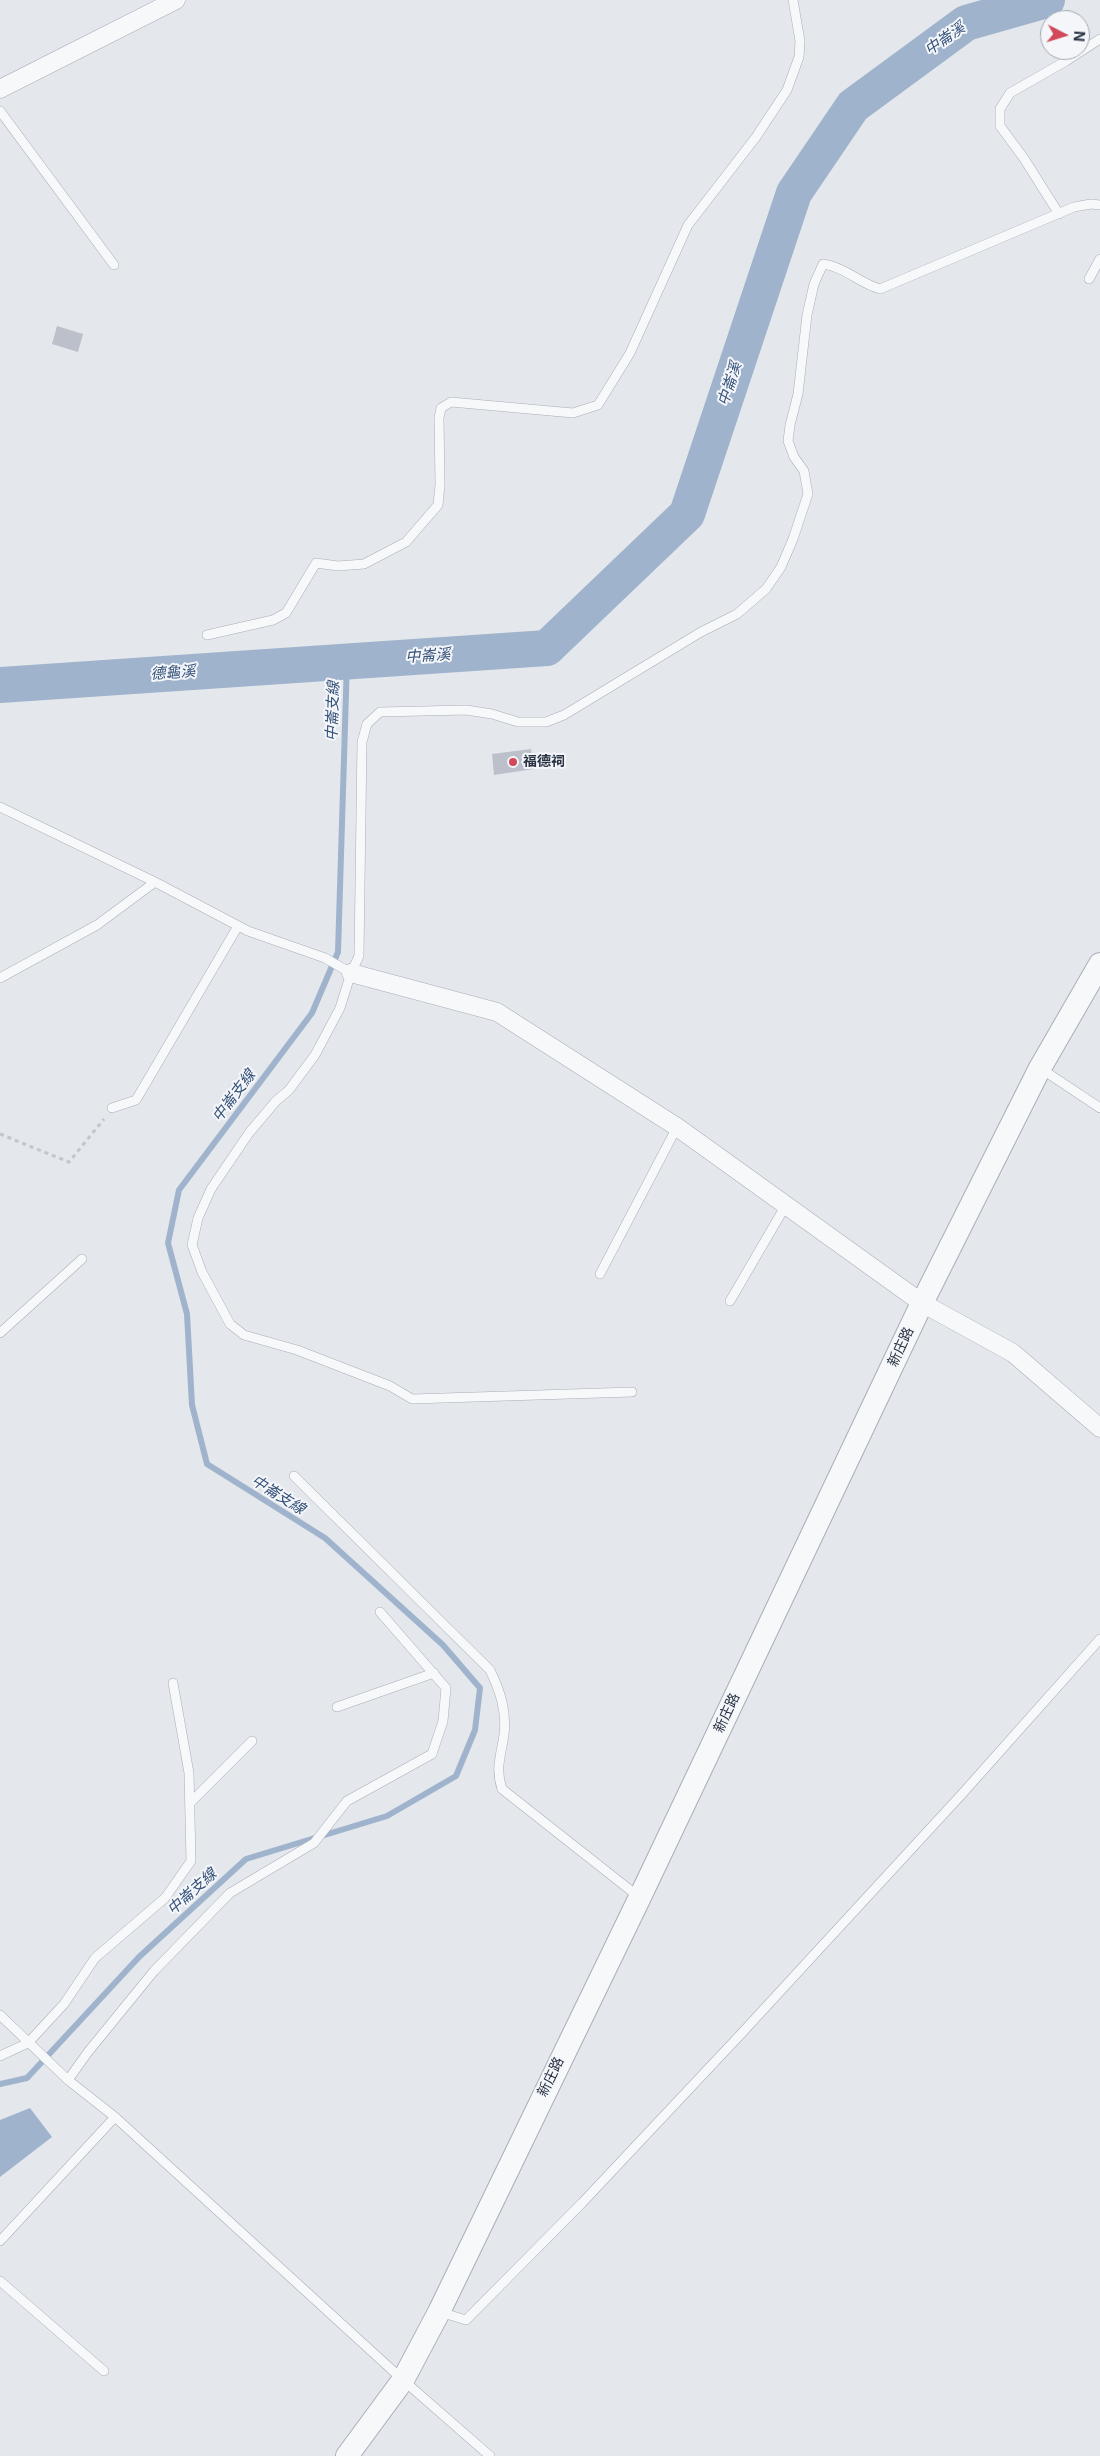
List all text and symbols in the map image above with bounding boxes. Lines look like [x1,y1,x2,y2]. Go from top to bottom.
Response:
north arrow [1040,10,1090,60]
water label: 中崙溪 [921,19,969,59]
text: N [1071,30,1088,42]
water label: 中崙溪 [714,360,746,408]
water label: 中崙溪 [405,645,451,667]
water label: 德龜溪 [150,662,196,684]
water label: 中崙支線 [323,681,343,741]
place label: 福德祠 [523,754,565,770]
marker: 福德祠 [507,756,519,768]
water label: 中崙支線 [209,1067,259,1125]
street label: 新庄路 [885,1324,917,1370]
water label: 中崙支線 [248,1471,308,1519]
street label: 新庄路 [711,1690,743,1736]
water label: 中崙支線 [164,1865,220,1919]
street label: 新庄路 [534,2054,568,2100]

